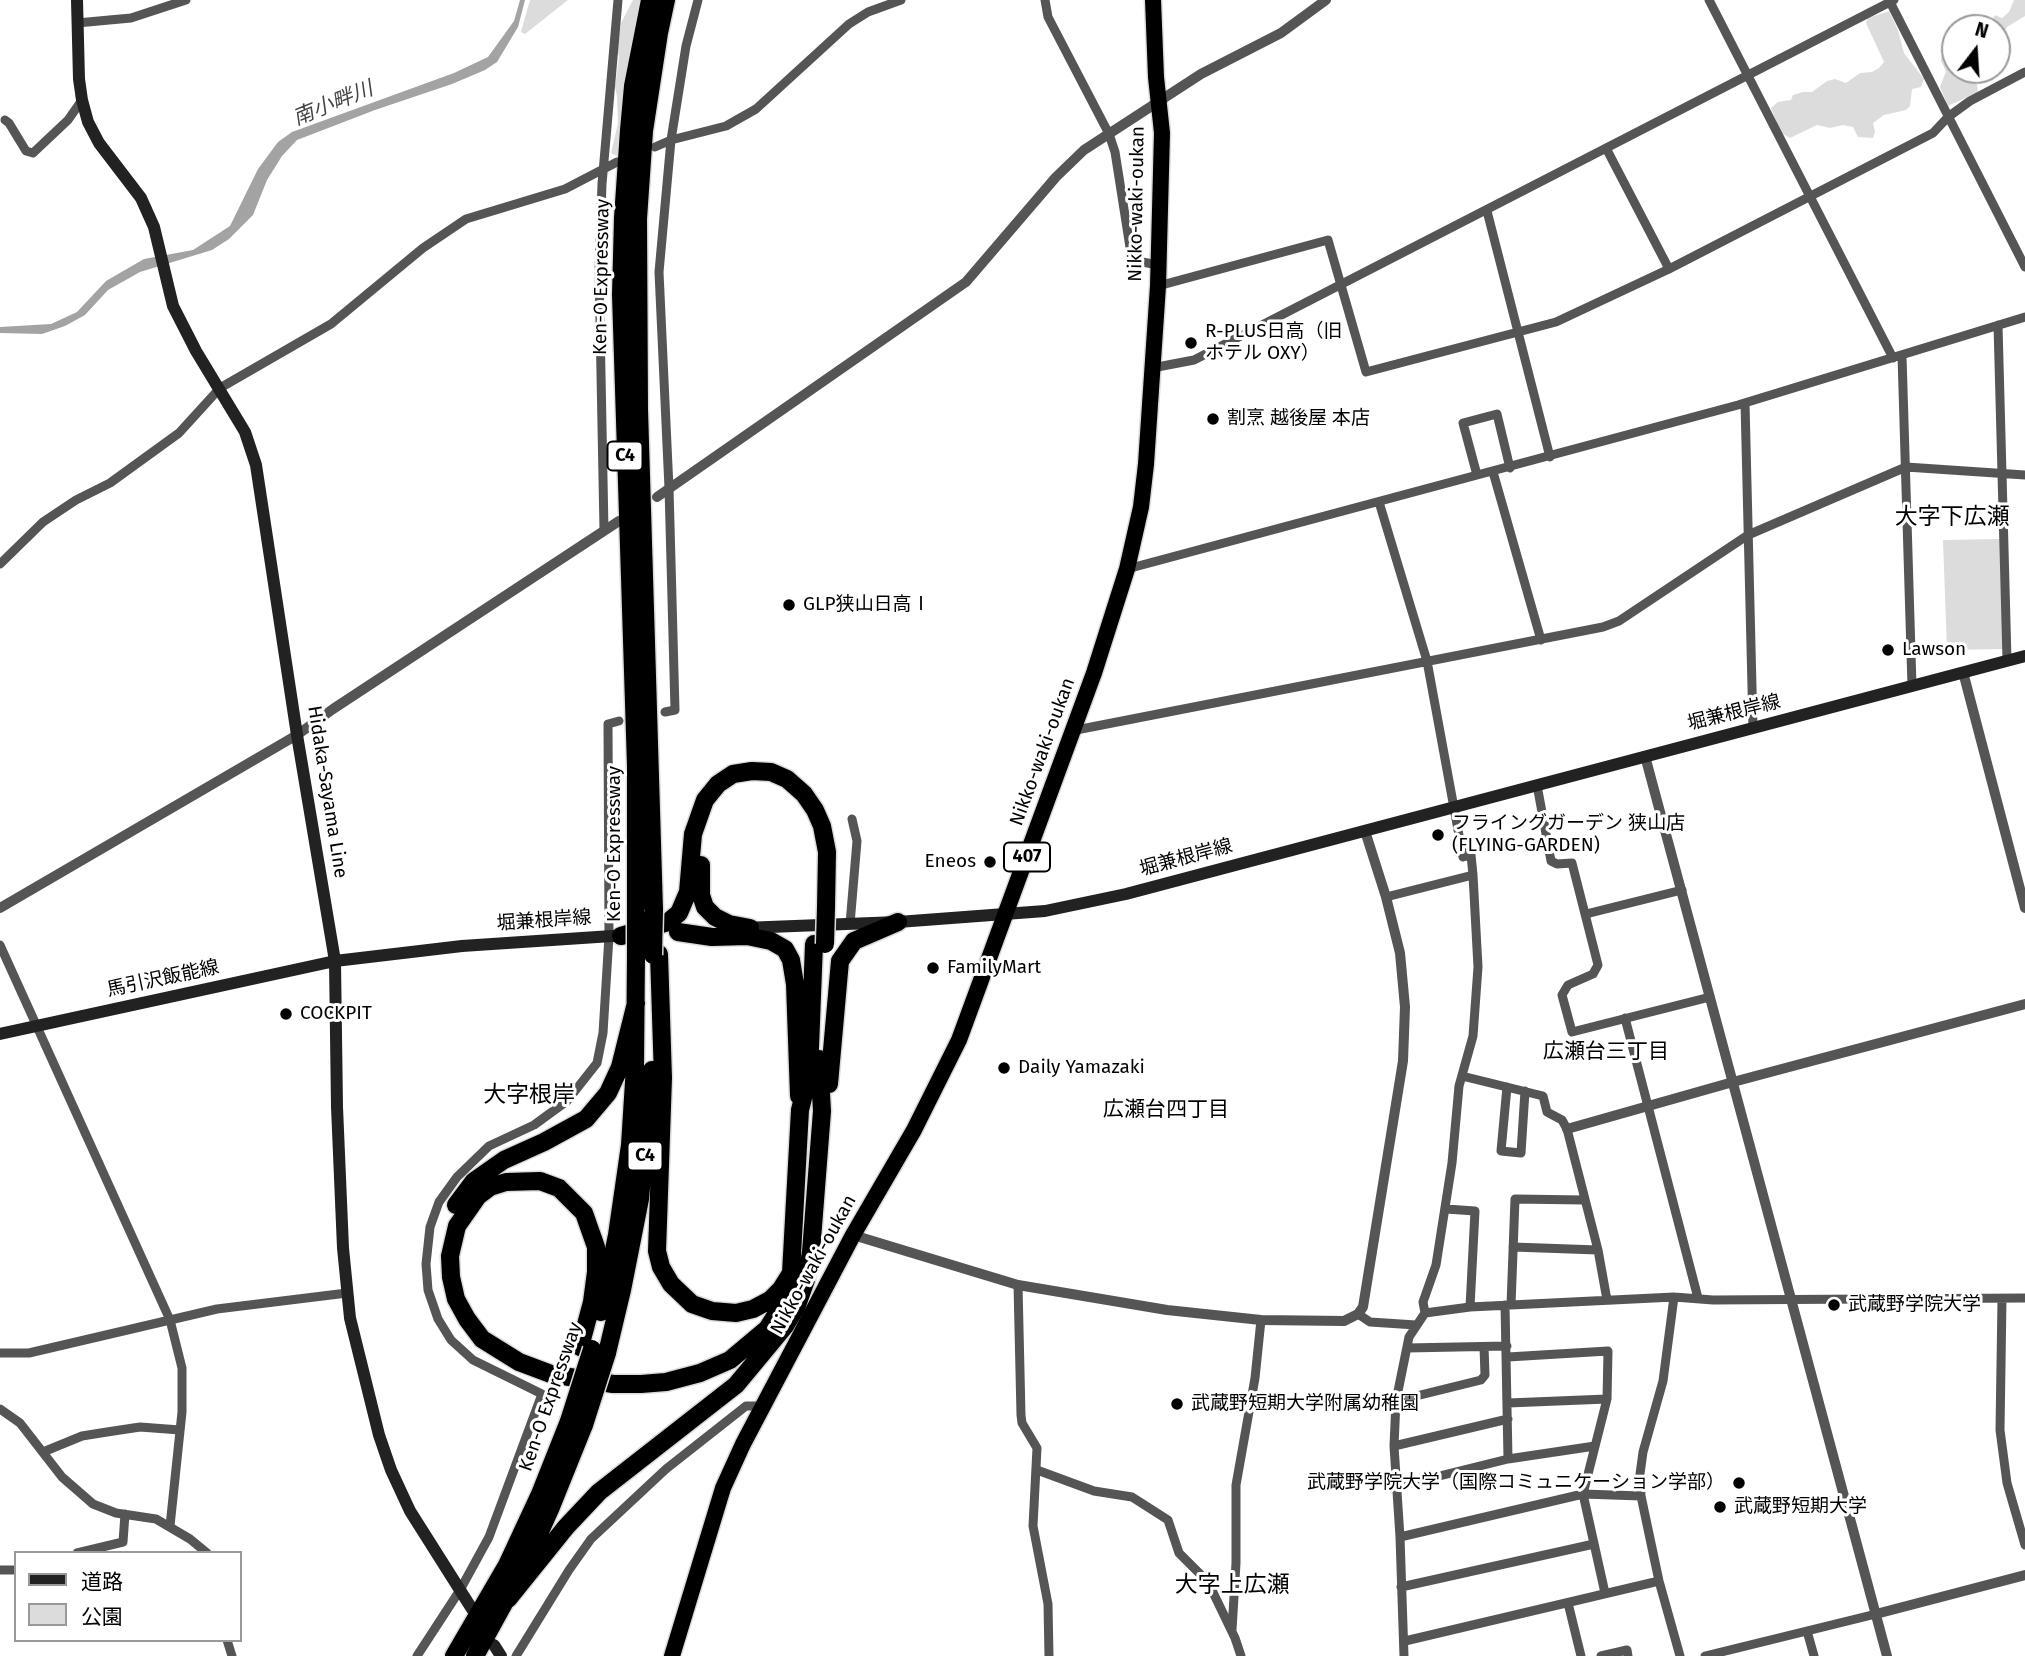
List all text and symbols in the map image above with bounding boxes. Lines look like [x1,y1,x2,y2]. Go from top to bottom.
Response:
north arrow [1941,14,2011,84]
text: N [1972,18,1991,43]
water label: 南小畔川 [289,77,377,131]
street label: Nikko-waki-oukan [1124,126,1150,282]
street label: Ken-O Expressway [589,199,615,355]
place label: R-PLUS日高（旧 ホテル OXY） [1205,321,1343,365]
marker: R-PLUS日高（旧 ホテル OXY） [1183,335,1199,351]
place label: 割烹 越後屋 本店 [1227,408,1370,430]
marker: 割烹 越後屋 本店 [1205,411,1221,427]
road number: C4 [608,442,642,470]
district label: 大字下広瀬 [1895,504,2009,532]
place label: GLP狭山日高Ⅰ [803,594,930,616]
marker: GLP狭山日高Ⅰ [781,597,797,613]
place label: Lawson [1902,639,1966,661]
marker: Lawson [1880,642,1896,658]
street label: Nikko-waki-oukan [1006,675,1080,829]
street label: 堀兼根岸線 [1685,690,1783,736]
street label: Hidaka-Sayama Line [302,704,352,880]
street label: Ken-O Expressway [604,766,626,922]
place label: フライングガーデン 狭山店 (FLYING-GARDEN) [1452,813,1685,857]
marker: フライングガーデン 狭山店 (FLYING-GARDEN) [1430,827,1446,843]
street label: 堀兼根岸線 [1137,835,1235,881]
road number: 407 [1004,842,1050,872]
place label: Eneos [925,851,976,873]
marker: Eneos [982,854,998,870]
street label: 堀兼根岸線 [496,906,592,936]
street label: 馬引沢飯能線 [105,956,221,1002]
place label: FamilyMart [947,957,1041,979]
marker: FamilyMart [925,960,941,976]
place label: COCKPIT [300,1003,372,1025]
marker: COCKPIT [278,1006,294,1022]
district label: 広瀬台三丁目 [1543,1039,1669,1065]
place label: Daily Yamazaki [1018,1057,1145,1079]
marker: Daily Yamazaki [996,1060,1012,1076]
district label: 大字根岸 [483,1082,575,1110]
district label: 広瀬台四丁目 [1103,1097,1229,1123]
road number: C4 [628,1142,662,1170]
street label: Nikko-waki-oukan [766,1191,862,1339]
place label: 武蔵野学院大学 [1848,1294,1981,1316]
marker: 武蔵野学院大学 [1826,1297,1842,1313]
street label: Ken-O Expressway [515,1319,587,1475]
place label: 武蔵野短期大学附属幼稚園 [1191,1393,1419,1415]
marker: 武蔵野短期大学附属幼稚園 [1169,1396,1185,1412]
place label: 武蔵野学院大学（国際コミュニケーション学部） [1307,1472,1725,1494]
marker: 武蔵野学院大学（国際コミュニケーション学部） [1731,1475,1747,1491]
place label: 武蔵野短期大学 [1734,1496,1867,1518]
marker: 武蔵野短期大学 [1712,1499,1728,1515]
legend [14,1551,242,1642]
text: 道路 [81,1569,123,1595]
district label: 大字上広瀬 [1175,1572,1289,1600]
text: 公園 [81,1604,123,1630]

